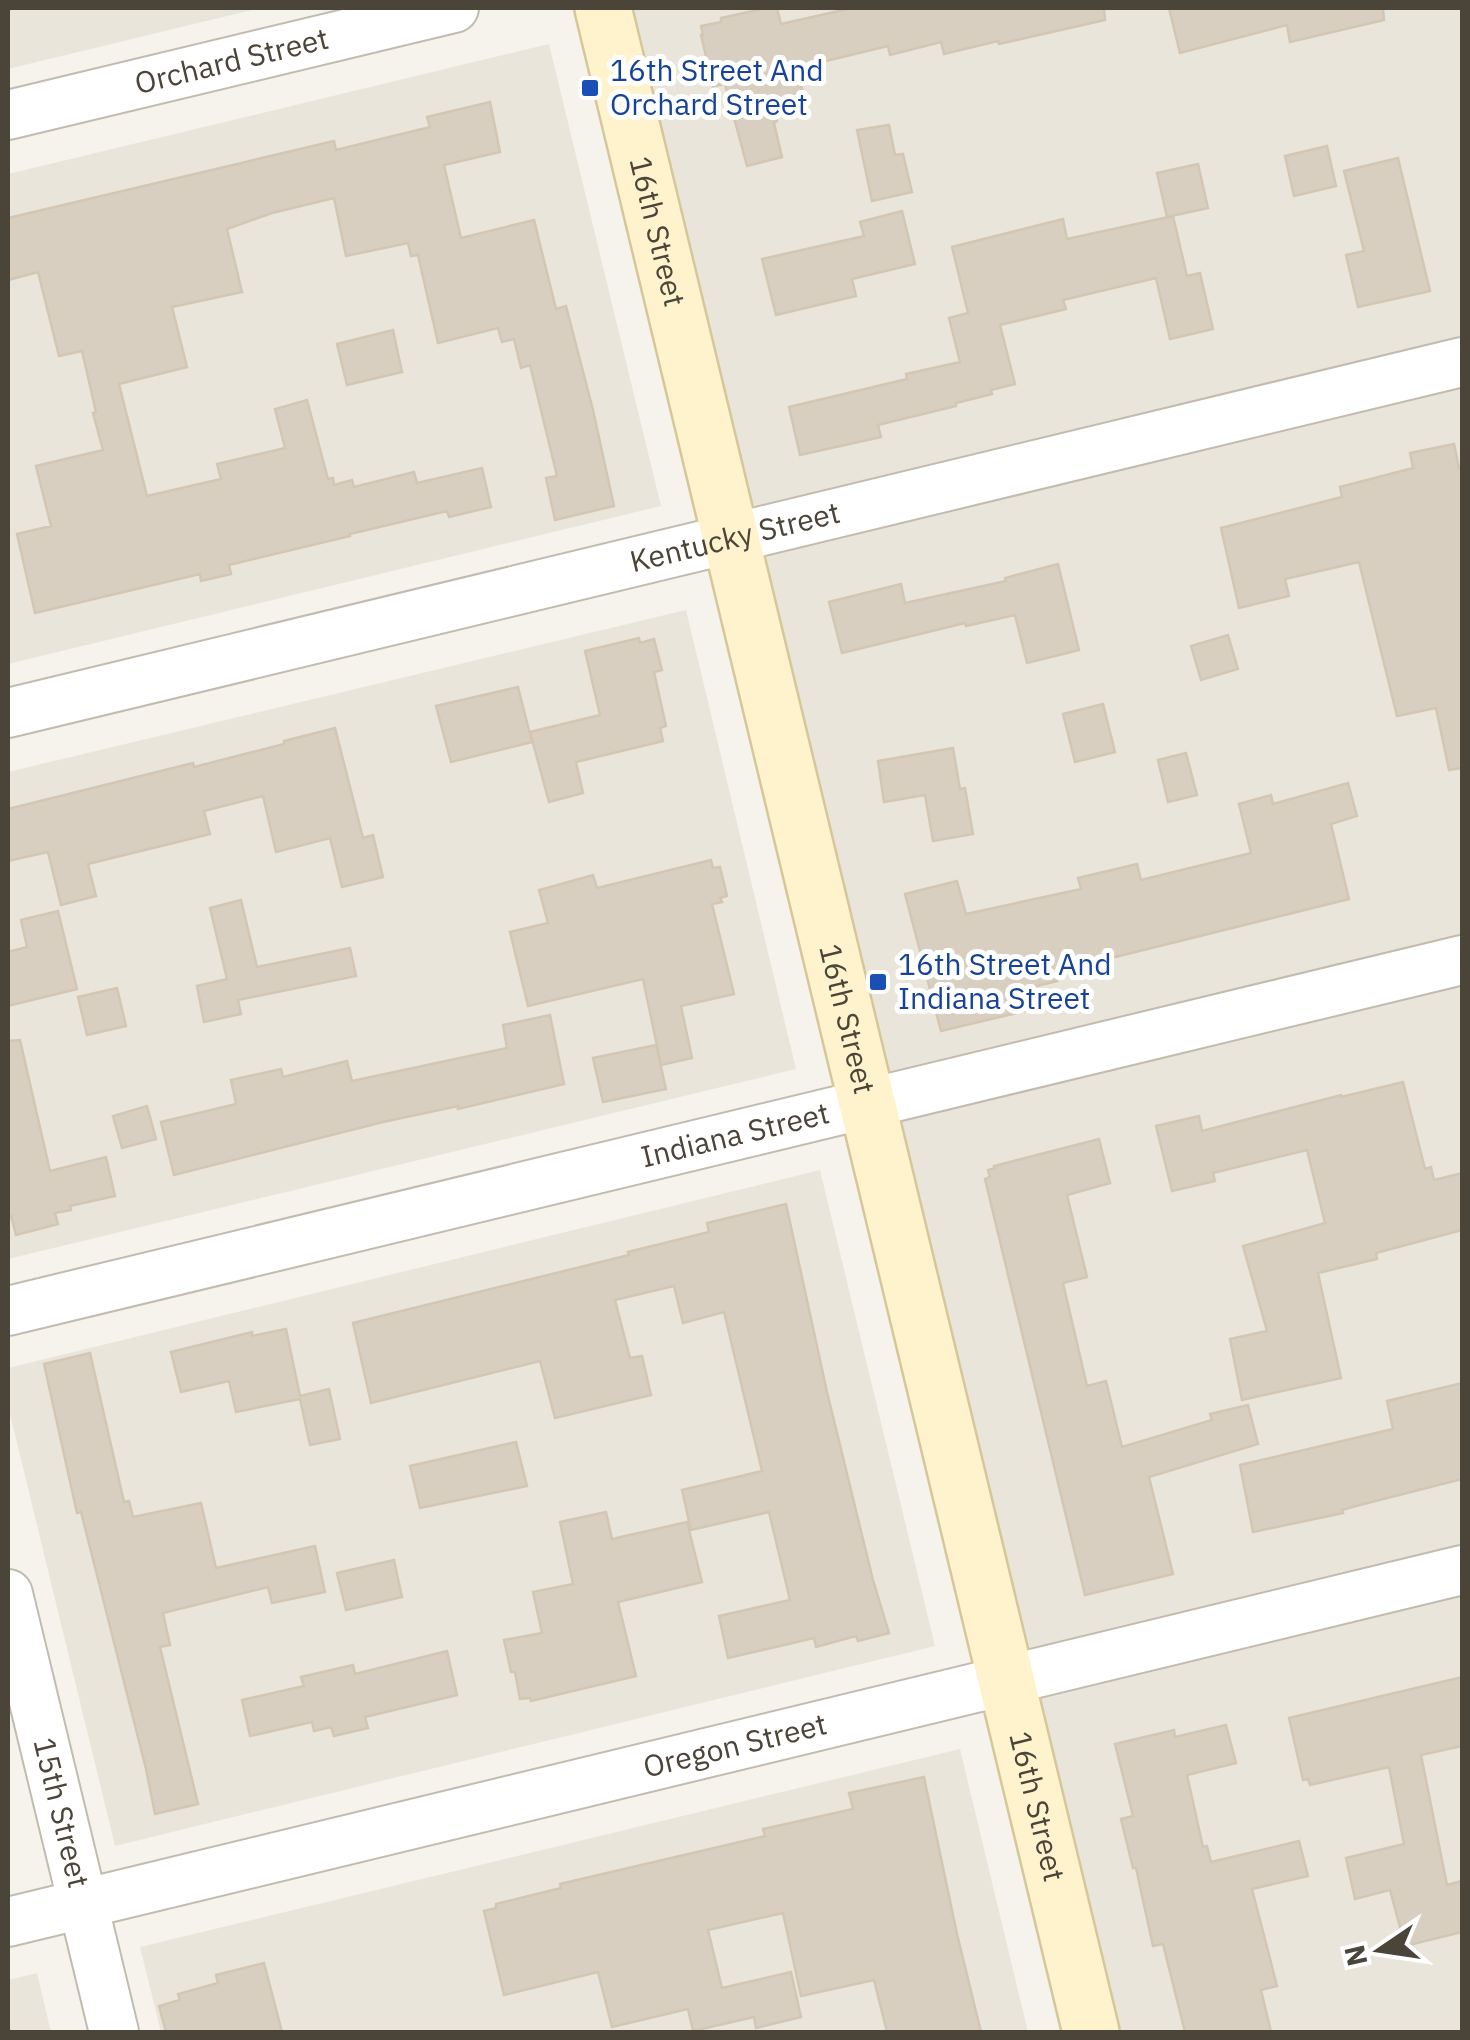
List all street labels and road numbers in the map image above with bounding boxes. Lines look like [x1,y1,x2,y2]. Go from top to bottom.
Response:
street label: Orchard Street [130,18,332,102]
street label: 16th Street [621,152,695,310]
street label: Kentucky Street [626,492,844,580]
street label: 16th Street [811,940,885,1098]
street label: Indiana Street [637,1092,833,1176]
street label: Oregon Street [639,1704,830,1786]
street label: 16th Street [1001,1727,1075,1885]
street label: 15th Street [25,1733,99,1891]

